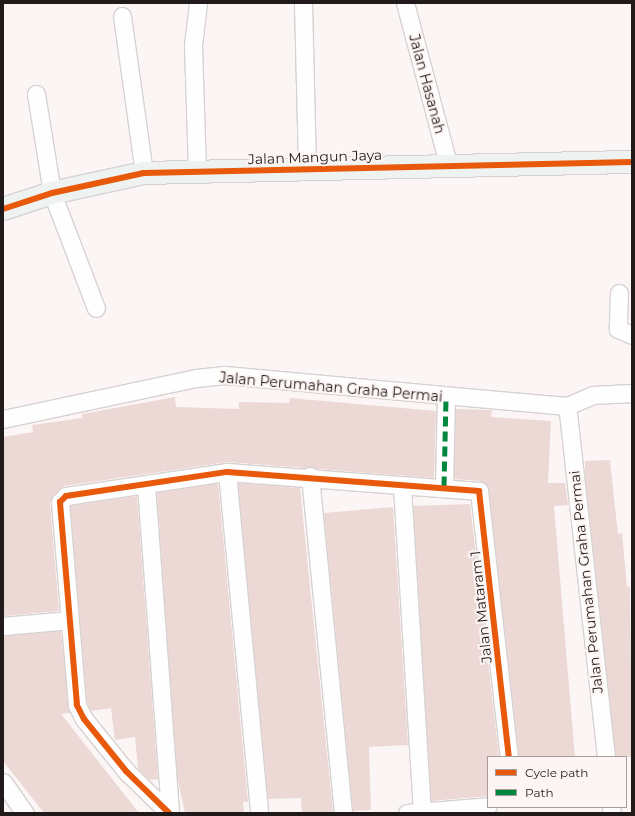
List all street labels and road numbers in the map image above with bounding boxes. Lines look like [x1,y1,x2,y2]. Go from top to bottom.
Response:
street label: Jalan Hasanah [406,32,448,136]
street label: Jalan Mangun Jaya [248,146,382,168]
street label: Jalan Perumahan Graha Permai [219,369,443,405]
street label: Jalan Perumahan Graha Permai [566,470,606,694]
street label: Jalan Mataram 1 [467,550,495,664]

